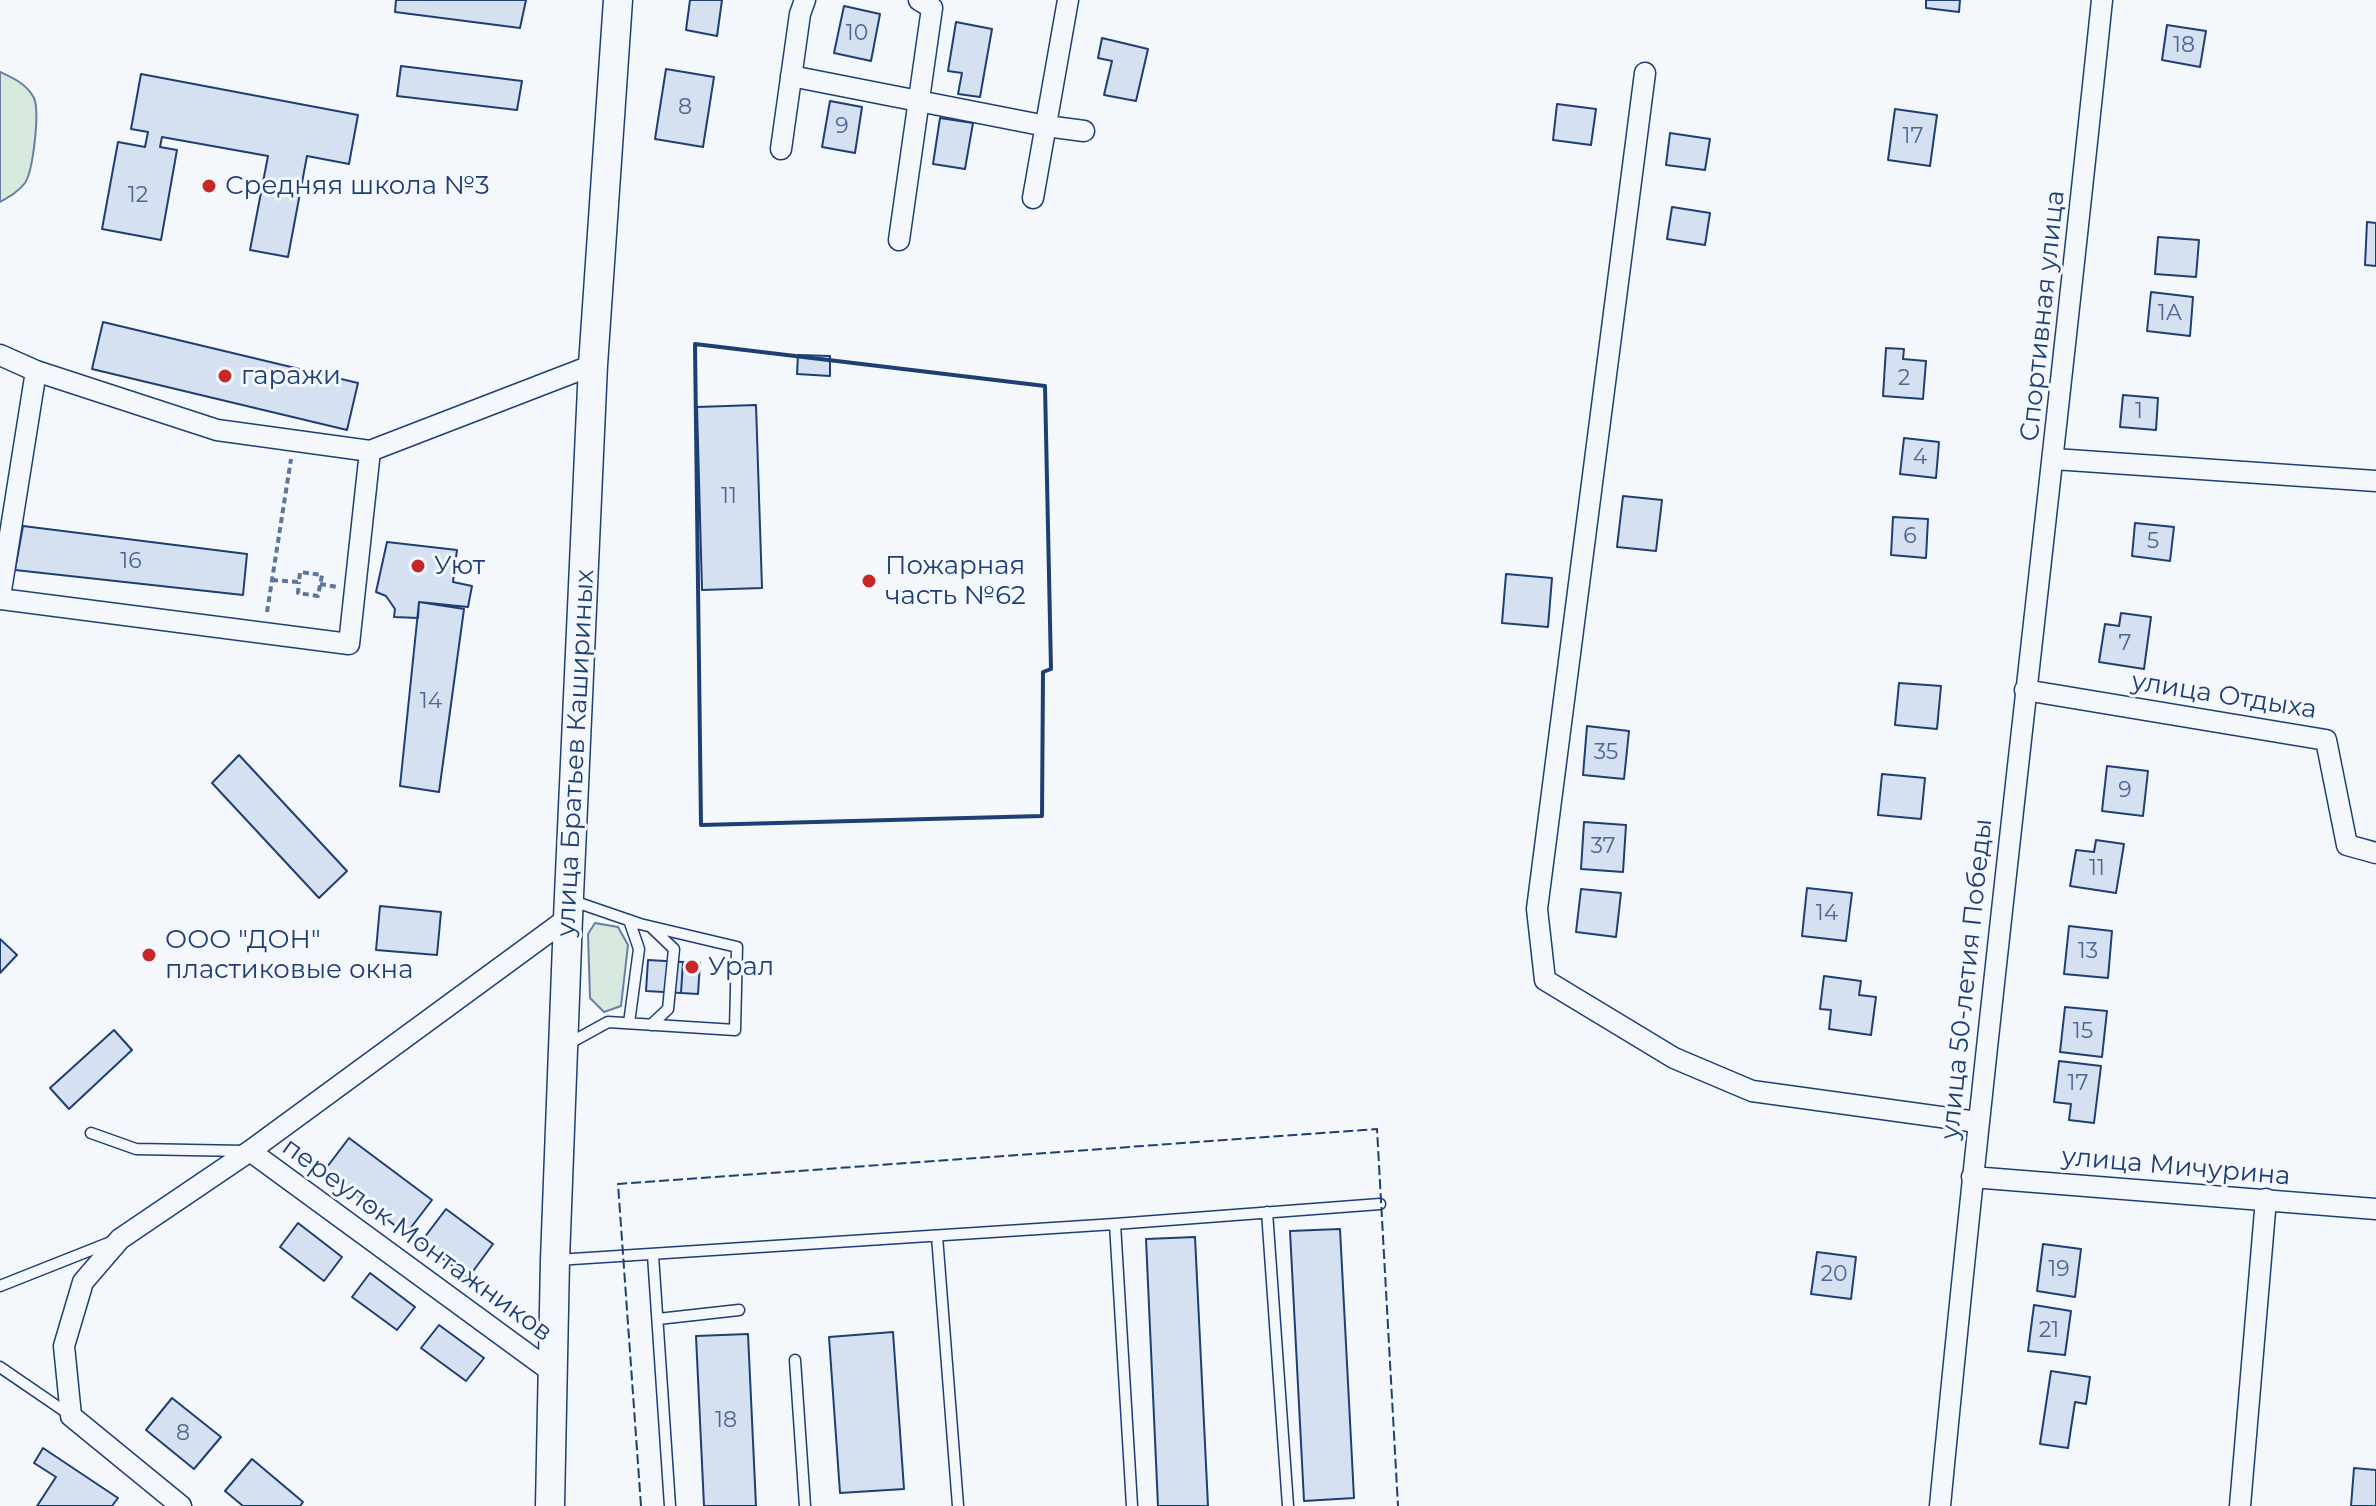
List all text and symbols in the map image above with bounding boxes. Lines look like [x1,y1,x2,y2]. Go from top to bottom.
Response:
house number: 10 [846,21,868,47]
house number: 18 [2173,33,2195,59]
house number: 8 [678,95,692,121]
house number: 9 [835,114,849,140]
house number: 17 [1903,124,1923,150]
place label: Средняя школа №3 [225,170,490,202]
marker: Средняя школа №3 [200,177,218,195]
house number: 12 [128,183,148,209]
street label: Спортивная улица [2014,189,2072,443]
house number: 1А [2158,301,2182,327]
place label: гаражи [241,360,341,392]
house number: 2 [1898,366,1910,392]
marker: гаражи [216,367,234,385]
house number: 1 [2135,399,2143,425]
house number: 4 [1913,445,1927,471]
house number: 11 [721,484,737,510]
house number: 6 [1903,524,1917,550]
house number: 5 [2147,529,2159,555]
house number: 16 [120,549,142,575]
place label: Уют [434,550,485,582]
place label: Пожарная часть №62 [885,550,1026,612]
marker: Уют [409,557,427,575]
street label: улица Братьев Кашириных [551,569,601,937]
marker: Пожарная часть №62 [860,572,878,590]
house number: 7 [2119,631,2131,657]
street label: улица Отдыха [2129,666,2319,726]
house number: 14 [420,689,442,715]
house number: 35 [1594,740,1618,766]
house number: 9 [2118,778,2132,804]
street label: улица 50-летия Победы [1935,817,1999,1141]
house number: 37 [1590,834,1616,860]
house number: 11 [2089,856,2105,882]
house number: 14 [1816,901,1838,927]
place label: ООО "ДОН" пластиковые окна [165,924,413,986]
house number: 13 [2078,939,2098,965]
marker: ООО "ДОН" пластиковые окна [140,946,158,964]
place label: Урал [708,951,774,983]
marker: Урал [683,958,701,976]
house number: 15 [2073,1019,2093,1045]
house number: 17 [2068,1071,2088,1097]
street label: переулок Монтажников [276,1131,558,1349]
street label: улица Мичурина [2060,1141,2292,1193]
house number: 19 [2048,1257,2070,1283]
house number: 20 [1820,1262,1848,1288]
house number: 21 [2039,1318,2059,1344]
house number: 18 [715,1408,737,1434]
house number: 8 [176,1421,190,1447]

